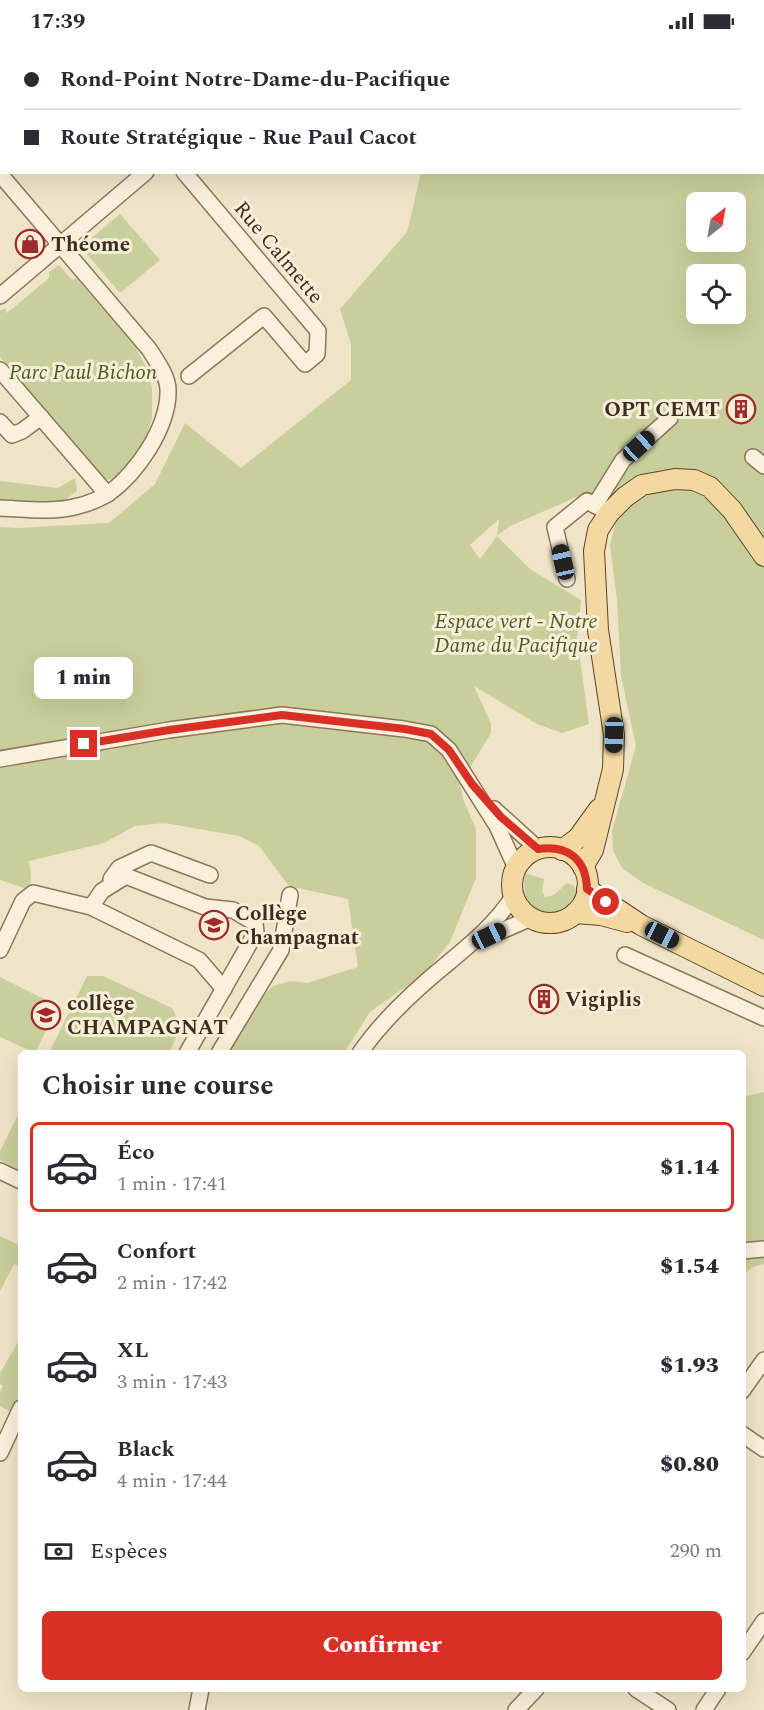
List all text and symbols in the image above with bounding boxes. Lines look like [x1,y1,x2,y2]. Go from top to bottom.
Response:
text: 17:39 [30,5,85,38]
text: Rond-Point Notre-Dame-du-Pacifique [60,63,450,96]
text: Route Stratégique - Rue Paul Cacot [60,121,417,154]
north arrow [686,192,746,252]
map controls [686,192,746,324]
street label: Rue Calmette [226,194,331,311]
shop icon: Théome [14,228,46,260]
place label: Théome [51,229,130,261]
button: locate [686,264,746,324]
park label: Parc Paul Bichon [9,357,157,389]
building icon: OPT CEMT [725,393,757,425]
place label: OPT CEMT [604,394,720,426]
car [620,427,658,465]
car [550,542,576,582]
park label: Espace vert - Notre Dame du Pacifique [434,606,598,662]
callout: 1 min [34,657,134,699]
text: 1 min [56,663,111,693]
car [605,717,623,753]
route end [70,730,97,757]
route start [592,888,619,915]
place label: Collège Champagnat [235,898,359,954]
school or university icon: Collège Champagnat [198,909,230,941]
car [642,919,682,951]
car [469,920,509,952]
building icon: Vigiplis [528,983,560,1015]
place label: Vigiplis [565,984,641,1016]
place label: collège CHAMPAGNAT [67,988,228,1044]
school or university icon: collège CHAMPAGNAT [30,999,62,1031]
text: Choisir une course [42,1065,274,1107]
text: Éco [117,1136,155,1169]
icon: car [45,1140,99,1194]
text: $1.14 [660,1151,719,1184]
text: 1 min · 17:41 [117,1169,227,1199]
text: Confort [117,1235,196,1268]
icon: car [45,1239,99,1293]
text: $1.54 [660,1250,719,1283]
text: 2 min · 17:42 [117,1268,227,1298]
text: XL [117,1334,148,1367]
icon: car [45,1338,99,1392]
text: $1.93 [660,1349,719,1382]
text: 3 min · 17:43 [117,1367,227,1397]
text: Black [117,1433,175,1466]
icon: car [45,1437,99,1491]
text: $0.80 [660,1448,719,1481]
text: 4 min · 17:44 [117,1466,227,1496]
icon: cash [42,1535,75,1568]
text: Espèces [90,1535,168,1568]
text: 290 m [670,1536,722,1566]
button: Confirmer [42,1611,722,1680]

